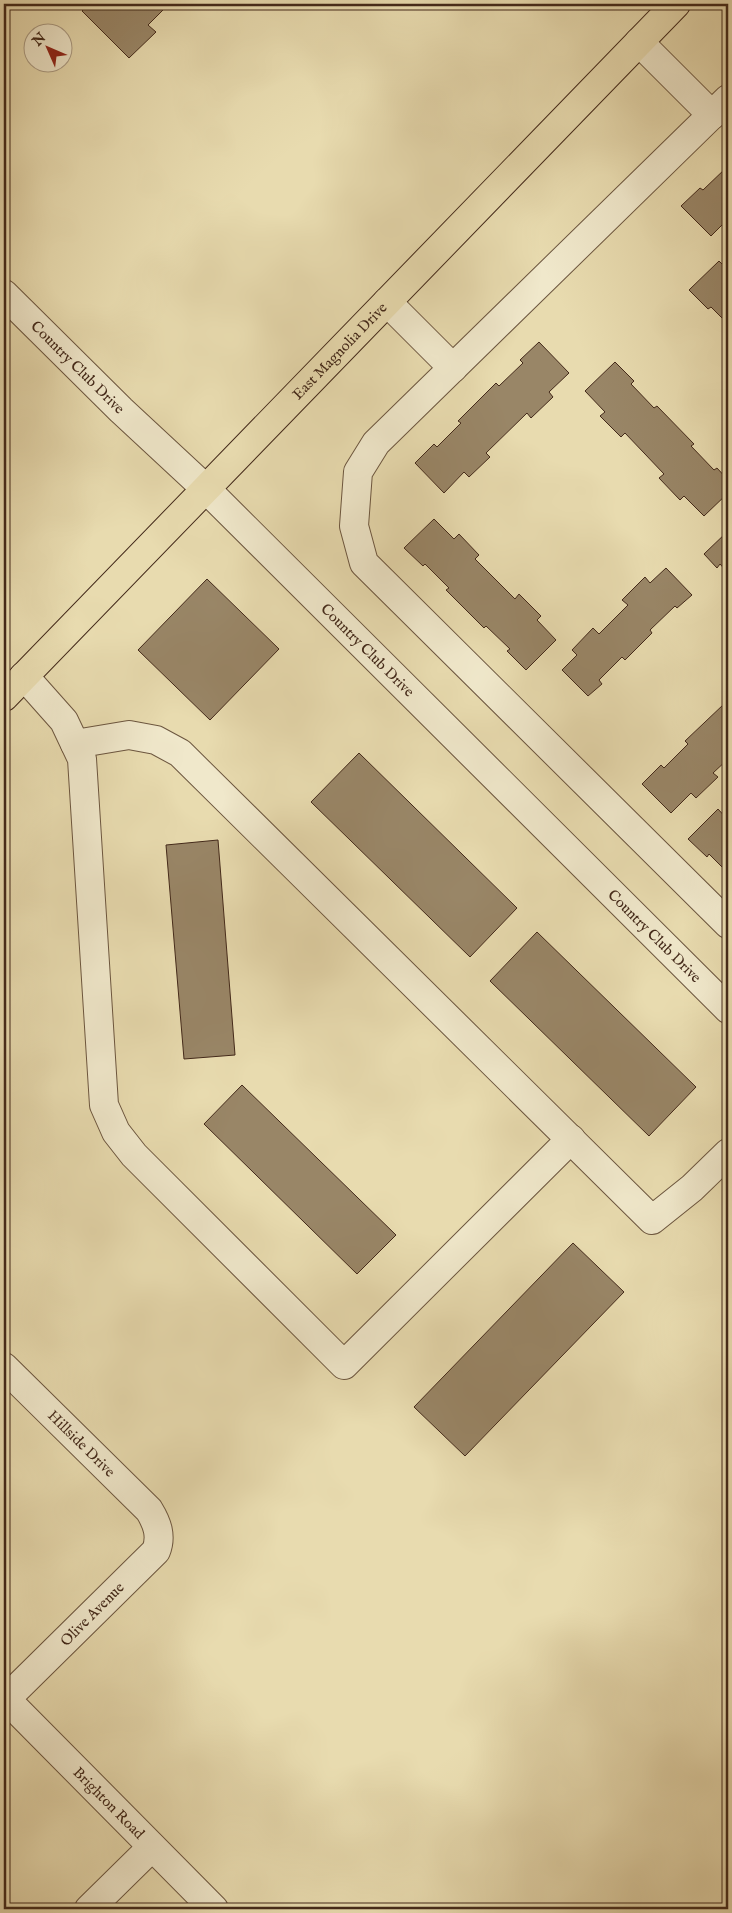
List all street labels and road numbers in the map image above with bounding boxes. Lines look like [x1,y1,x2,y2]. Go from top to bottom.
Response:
street label: East Magnolia Drive [288,299,391,404]
street label: Country Club Drive [27,317,129,418]
street label: Country Club Drive [316,600,418,701]
street label: Country Club Drive [603,886,705,987]
street label: Hillside Drive [43,1406,119,1481]
street label: Olive Avenue [56,1578,129,1650]
street label: Brighton Road [69,1763,149,1844]

